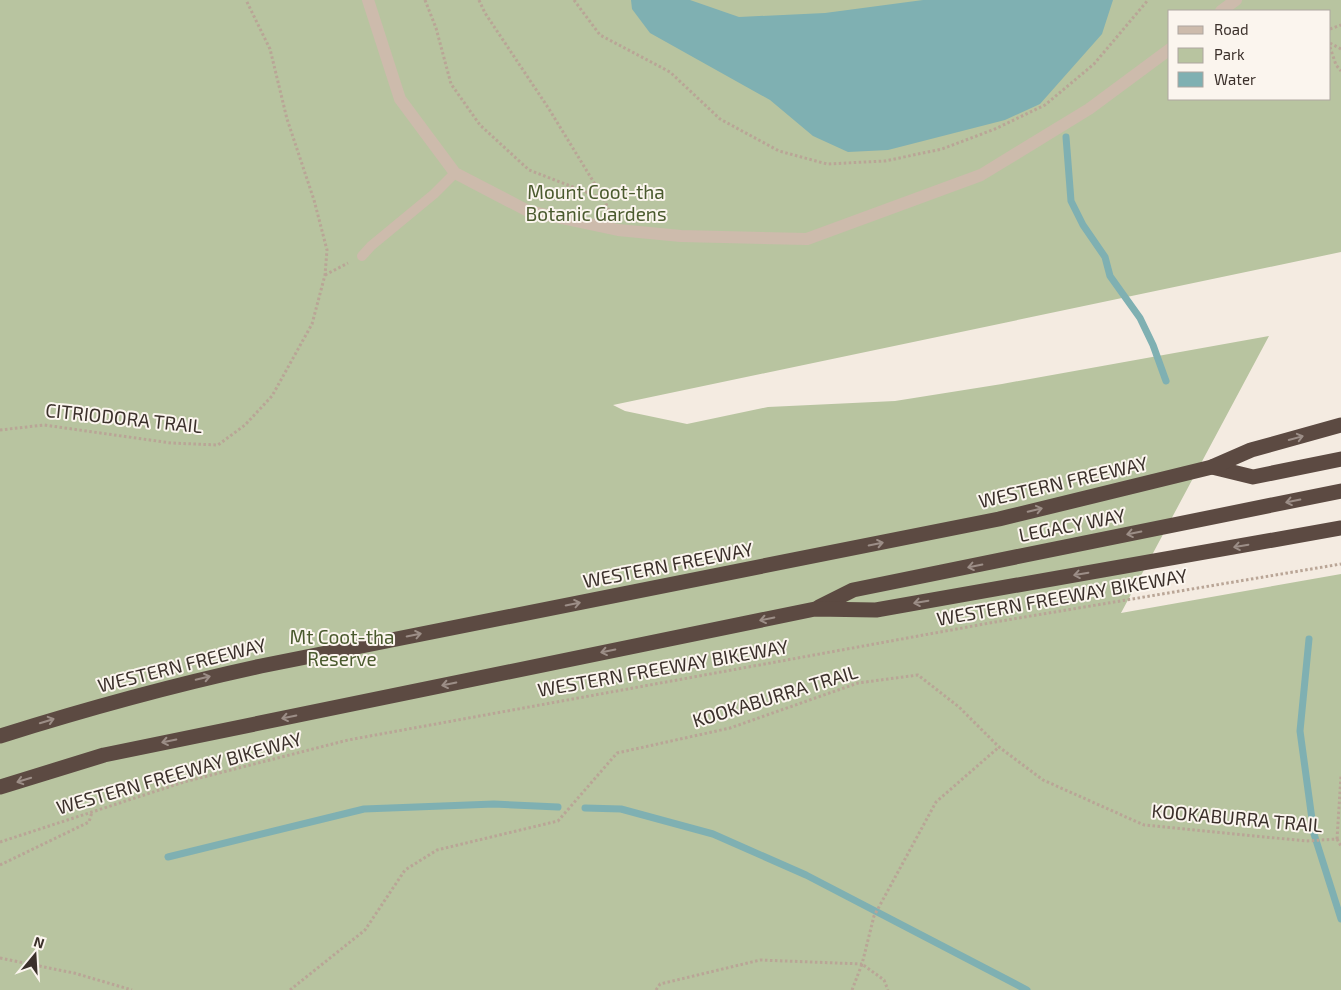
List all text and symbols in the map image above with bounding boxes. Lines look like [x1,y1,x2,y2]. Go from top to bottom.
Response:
legend [1168,10,1331,100]
text: Road [1214,20,1249,38]
text: Park [1214,45,1245,63]
text: Water [1214,70,1256,88]
park label: Mount Coot-tha Botanic Gardens [525,180,667,225]
street label: CITRIODORA TRAIL [44,398,204,437]
one-way arrow [1287,432,1303,442]
street label: WESTERN FREEWAY [976,451,1150,512]
one-way arrow [1286,497,1302,506]
street label: LEGACY WAY [1017,503,1127,546]
one-way arrow [1026,505,1042,514]
one-way arrow [1126,529,1142,539]
street label: WESTERN FREEWAY [581,537,755,592]
one-way arrow [867,539,883,548]
one-way arrow [1234,541,1250,551]
one-way arrow [967,561,983,571]
street label: WESTERN FREEWAY BIKEWAY [935,563,1189,630]
one-way arrow [1074,570,1090,580]
one-way arrow [914,598,930,608]
one-way arrow [565,599,581,608]
one-way arrow [759,615,775,624]
park label: Mt Coot-tha Reserve [290,625,394,670]
one-way arrow [406,630,422,640]
street label: WESTERN FREEWAY [95,632,269,697]
street label: WESTERN FREEWAY BIKEWAY [536,634,790,701]
one-way arrow [600,647,616,657]
street label: KOOKABURRA TRAIL [689,659,861,732]
one-way arrow [195,673,211,683]
one-way arrow [441,680,457,689]
one-way arrow [282,712,298,722]
one-way arrow [38,716,54,726]
street label: WESTERN FREEWAY BIKEWAY [53,726,304,819]
one-way arrow [162,737,178,747]
one-way arrow [17,775,33,785]
street label: KOOKABURRA TRAIL [1151,799,1324,836]
north arrow [10,930,60,980]
text: N [32,933,47,952]

